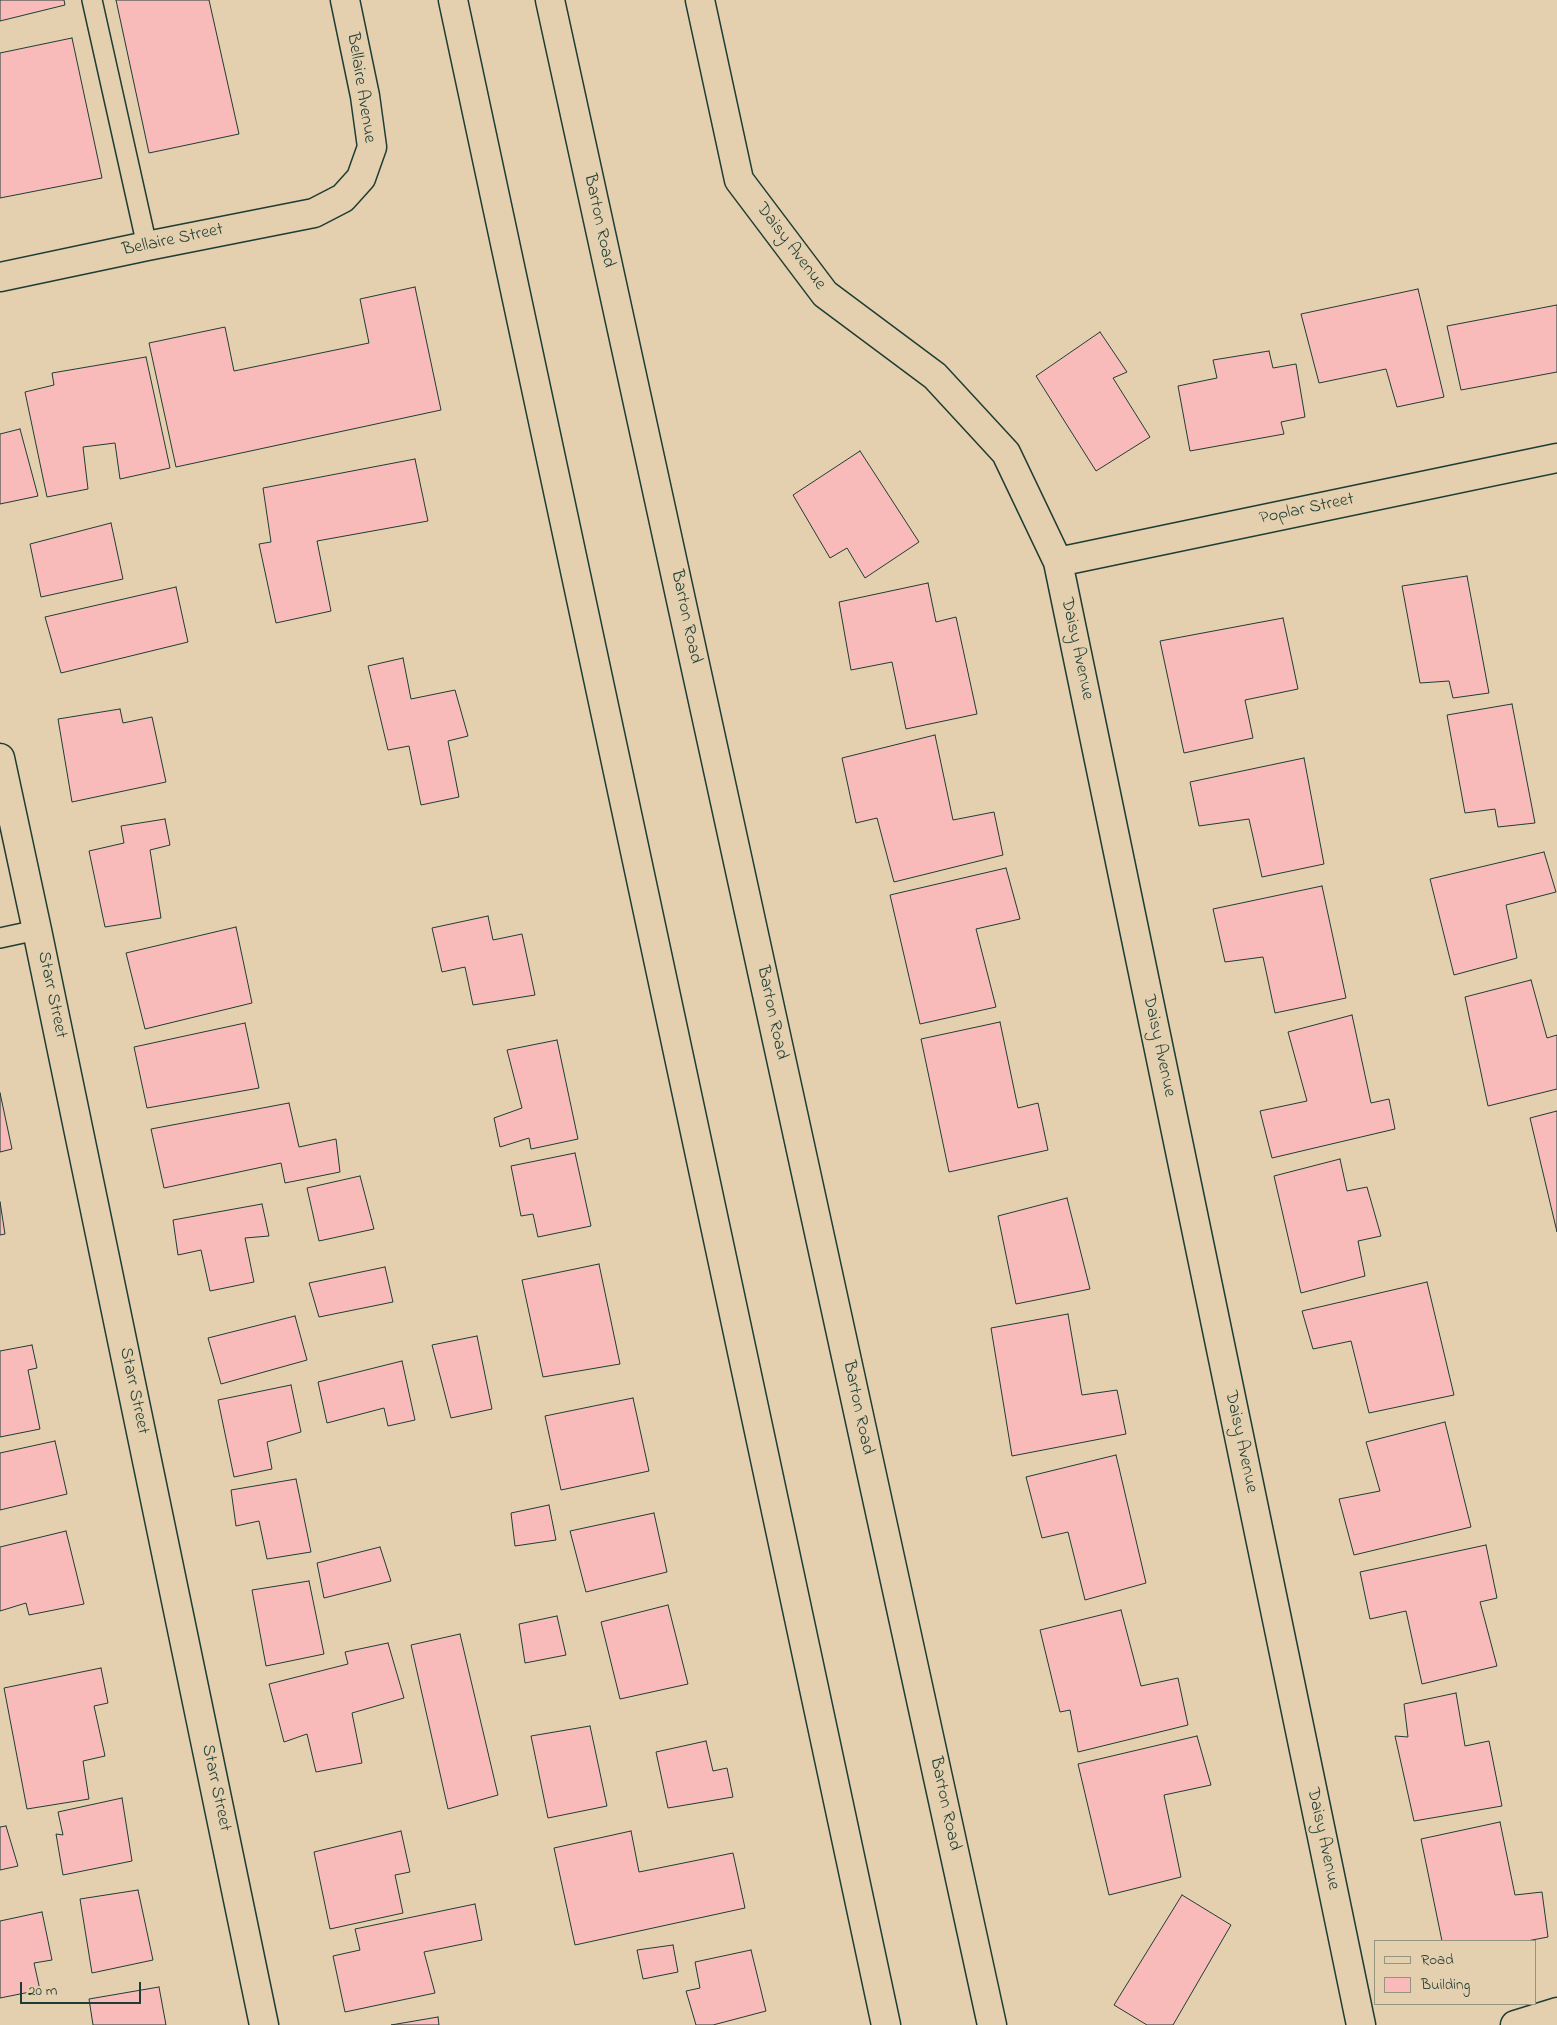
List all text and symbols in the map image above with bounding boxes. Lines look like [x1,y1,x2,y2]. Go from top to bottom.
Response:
street label: Bellaire Avenue [341,31,379,145]
street label: Barton Road [578,172,618,270]
street label: Daisy Avenue [750,199,830,295]
street label: Bellaire Street [121,220,225,262]
street label: Poplar Street [1258,489,1356,531]
street label: Barton Road [665,568,705,666]
street label: Daisy Avenue [1055,596,1097,702]
street label: Starr Street [31,950,71,1040]
street label: Barton Road [751,964,791,1062]
street label: Daisy Avenue [1137,993,1179,1099]
street label: Starr Street [113,1346,153,1436]
street label: Barton Road [837,1359,877,1457]
street label: Daisy Avenue [1219,1389,1261,1495]
street label: Starr Street [195,1743,235,1833]
street label: Barton Road [924,1755,964,1853]
street label: Daisy Avenue [1301,1786,1343,1892]
legend [1374,1940,1537,2005]
text: Road [1421,1949,1454,1971]
scale bar [22,1972,144,2004]
text: Building [1421,1974,1470,1996]
text: 20 m [28,1980,57,2002]

